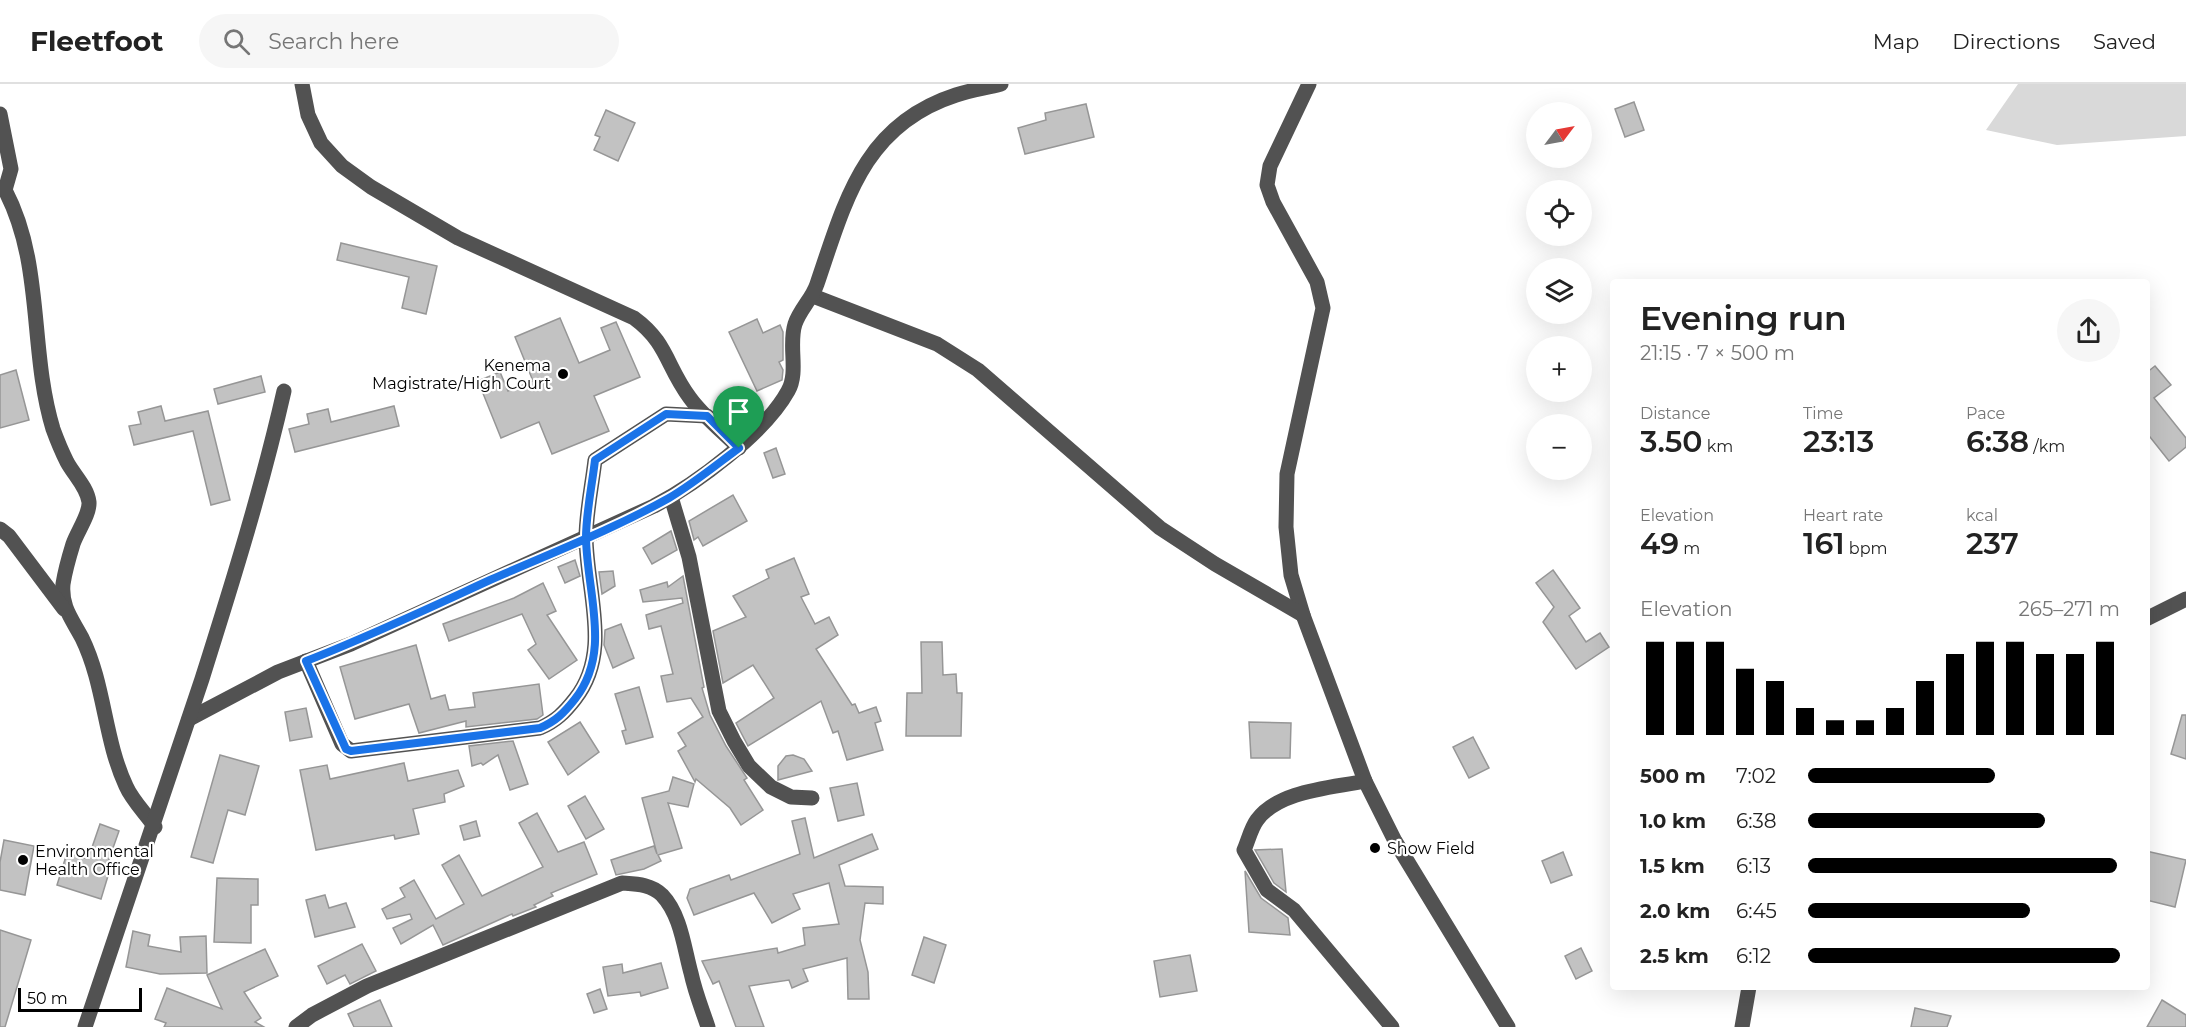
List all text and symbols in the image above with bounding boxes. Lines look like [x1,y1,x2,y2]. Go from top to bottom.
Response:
search box [199,14,619,68]
text: Fleetfoot [30,24,163,58]
icon: search [220,25,253,58]
text: Search here [268,28,399,55]
text: Map [1873,29,1919,54]
text: Directions [1952,29,2060,54]
text: Saved [2093,29,2156,54]
north arrow [1526,102,1592,168]
map controls [1526,102,1592,480]
button: locate [1526,180,1592,246]
button: layers [1526,258,1592,324]
text: Evening run [1640,298,1847,338]
button: share [2057,299,2120,362]
button: + [1526,336,1592,402]
text: 21:15 · 7 × 500 m [1640,341,1795,365]
place label: Kenema Magistrate/High Court [372,356,551,393]
marker: Kenema Magistrate/High Court [556,367,570,381]
pin [713,386,764,448]
icon: arrive [722,395,755,428]
text: Distance [1640,404,1710,423]
text: Time [1803,404,1843,423]
text: Pace [1966,404,2005,423]
button: − [1526,414,1592,480]
text: 3.50 [1640,423,1703,460]
text: 23:13 [1803,423,1874,460]
text: 6:38 [1966,423,2029,460]
text: km [1703,437,1733,456]
text: /km [2029,437,2065,456]
text: Elevation [1640,506,1714,525]
text: Heart rate [1803,506,1883,525]
text: kcal [1966,506,1998,525]
text: 49 [1640,525,1679,562]
text: 161 [1803,525,1845,562]
text: 237 [1966,525,2019,562]
text: m [1679,539,1700,558]
text: bpm [1845,539,1888,558]
text: Elevation [1640,597,1732,621]
text: 265–271 m [2018,597,2120,621]
text: 500 m [1640,764,1706,788]
text: 7:02 [1736,764,1776,788]
text: 1.0 km [1640,809,1706,833]
text: 6:38 [1736,809,1776,833]
place label: Show Field [1387,839,1475,858]
marker: Show Field [1368,841,1382,855]
place label: Environmental Health Office [35,842,154,879]
marker: Environmental Health Office [16,853,30,867]
text: 1.5 km [1640,854,1705,878]
text: 6:13 [1736,854,1771,878]
text: 2.0 km [1640,899,1710,923]
text: 6:45 [1736,899,1777,923]
text: 2.5 km [1640,944,1709,968]
text: 6:12 [1736,944,1771,968]
scale bar [18,985,142,1012]
text: 50 m [27,989,68,1008]

